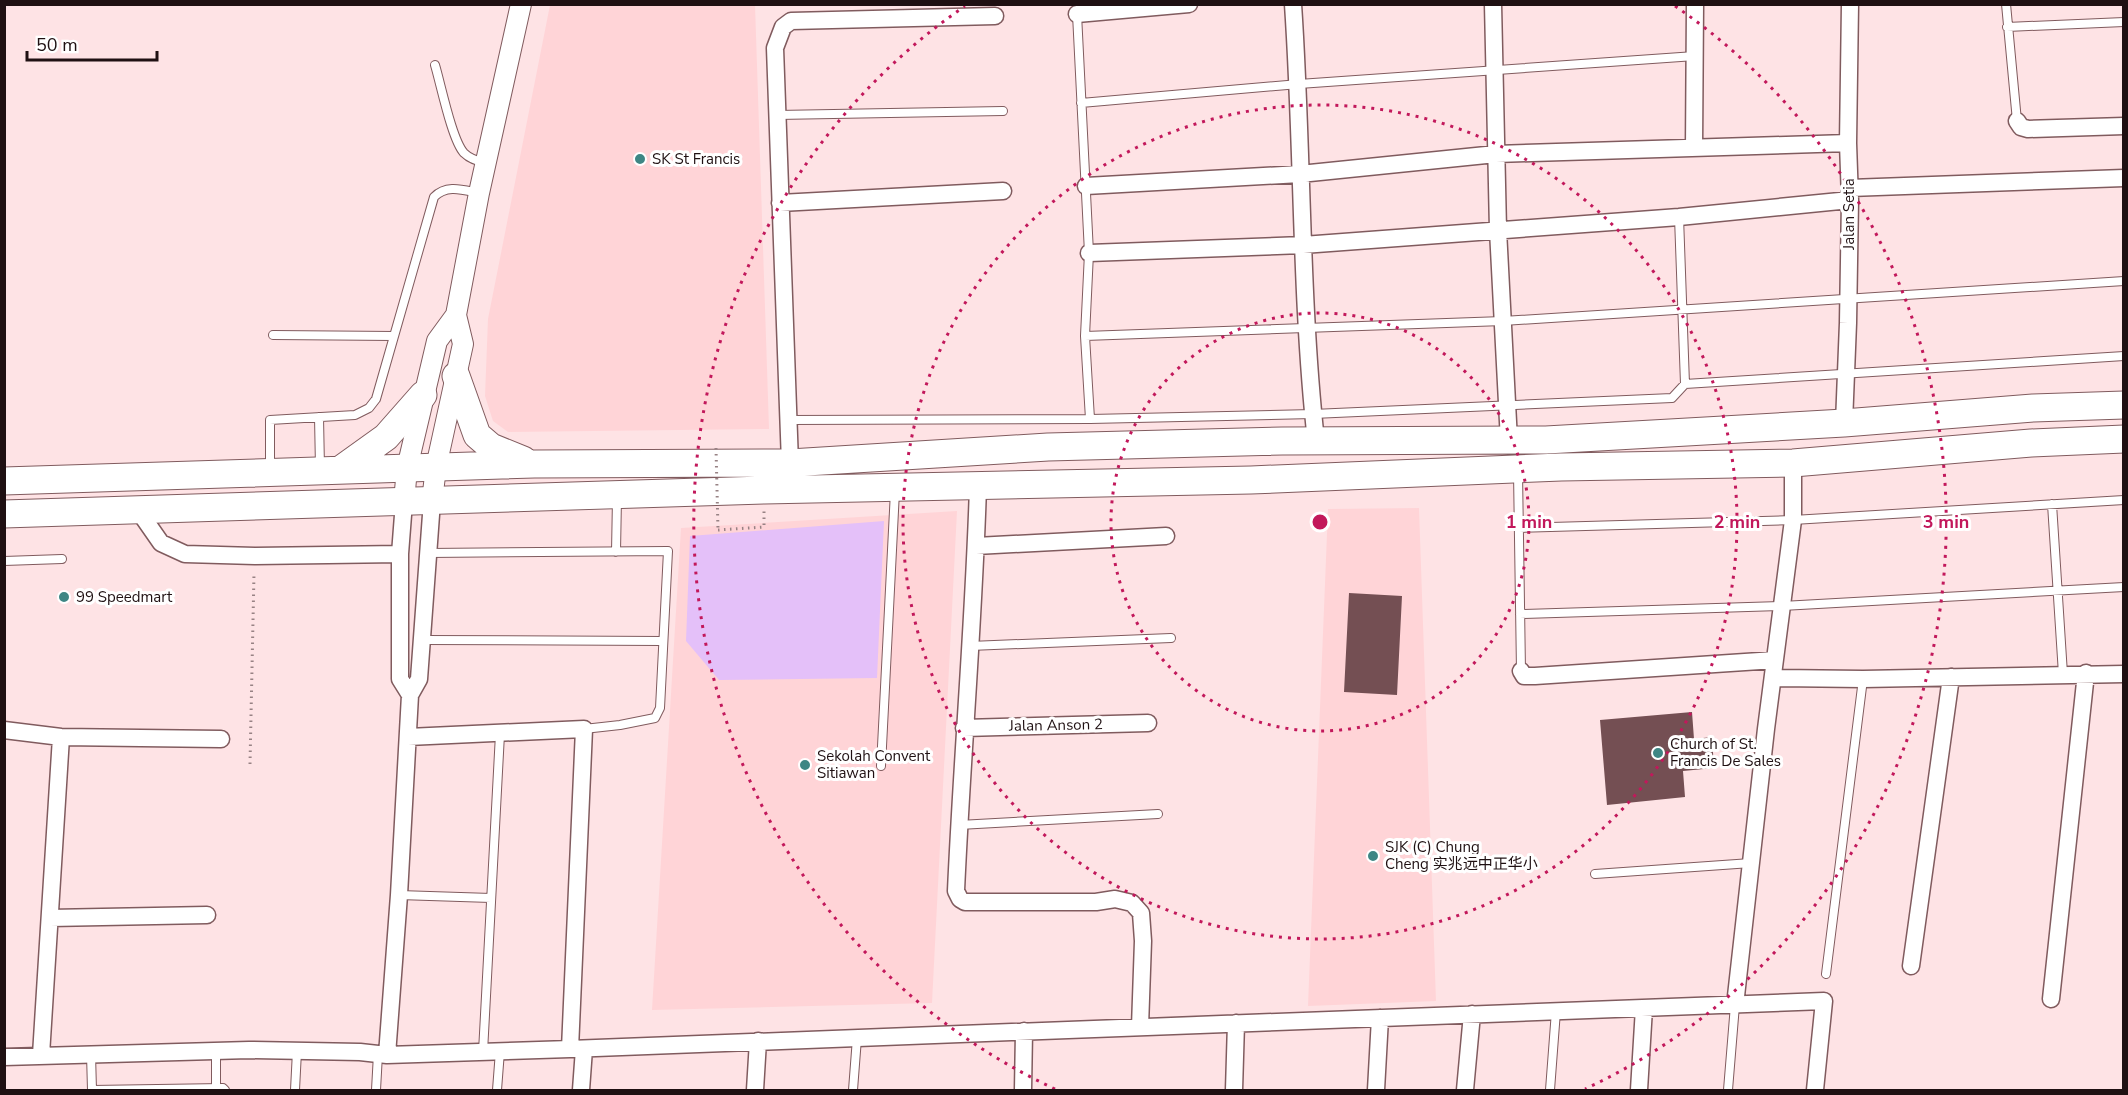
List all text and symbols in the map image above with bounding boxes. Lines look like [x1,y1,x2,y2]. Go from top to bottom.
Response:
scale bar [27,24,158,62]
text: 50 m [36,33,78,57]
place label: SK St Francis [652,149,740,169]
marker: SK St Francis [633,152,647,166]
street label: Jalan Setia [1839,178,1859,251]
text: 1 min [1506,510,1552,534]
text: 2 min [1714,510,1760,534]
text: 3 min [1923,510,1969,534]
centre of rings [1310,512,1330,532]
place label: 99 Speedmart [76,587,173,607]
marker: 99 Speedmart [57,590,71,604]
street label: Jalan Anson 2 [1008,714,1103,736]
place label: Church of St. Francis De Sales [1670,734,1781,771]
place label: Sekolah Convent Sitiawan [817,746,931,783]
marker: Church of St. Francis De Sales [1651,746,1665,760]
marker: Sekolah Convent Sitiawan [798,758,812,772]
place label: SJK (C) Chung Cheng 实兆远中正华小 [1385,837,1538,874]
marker: SJK (C) Chung Cheng 实兆远中正华小 [1366,849,1380,863]

